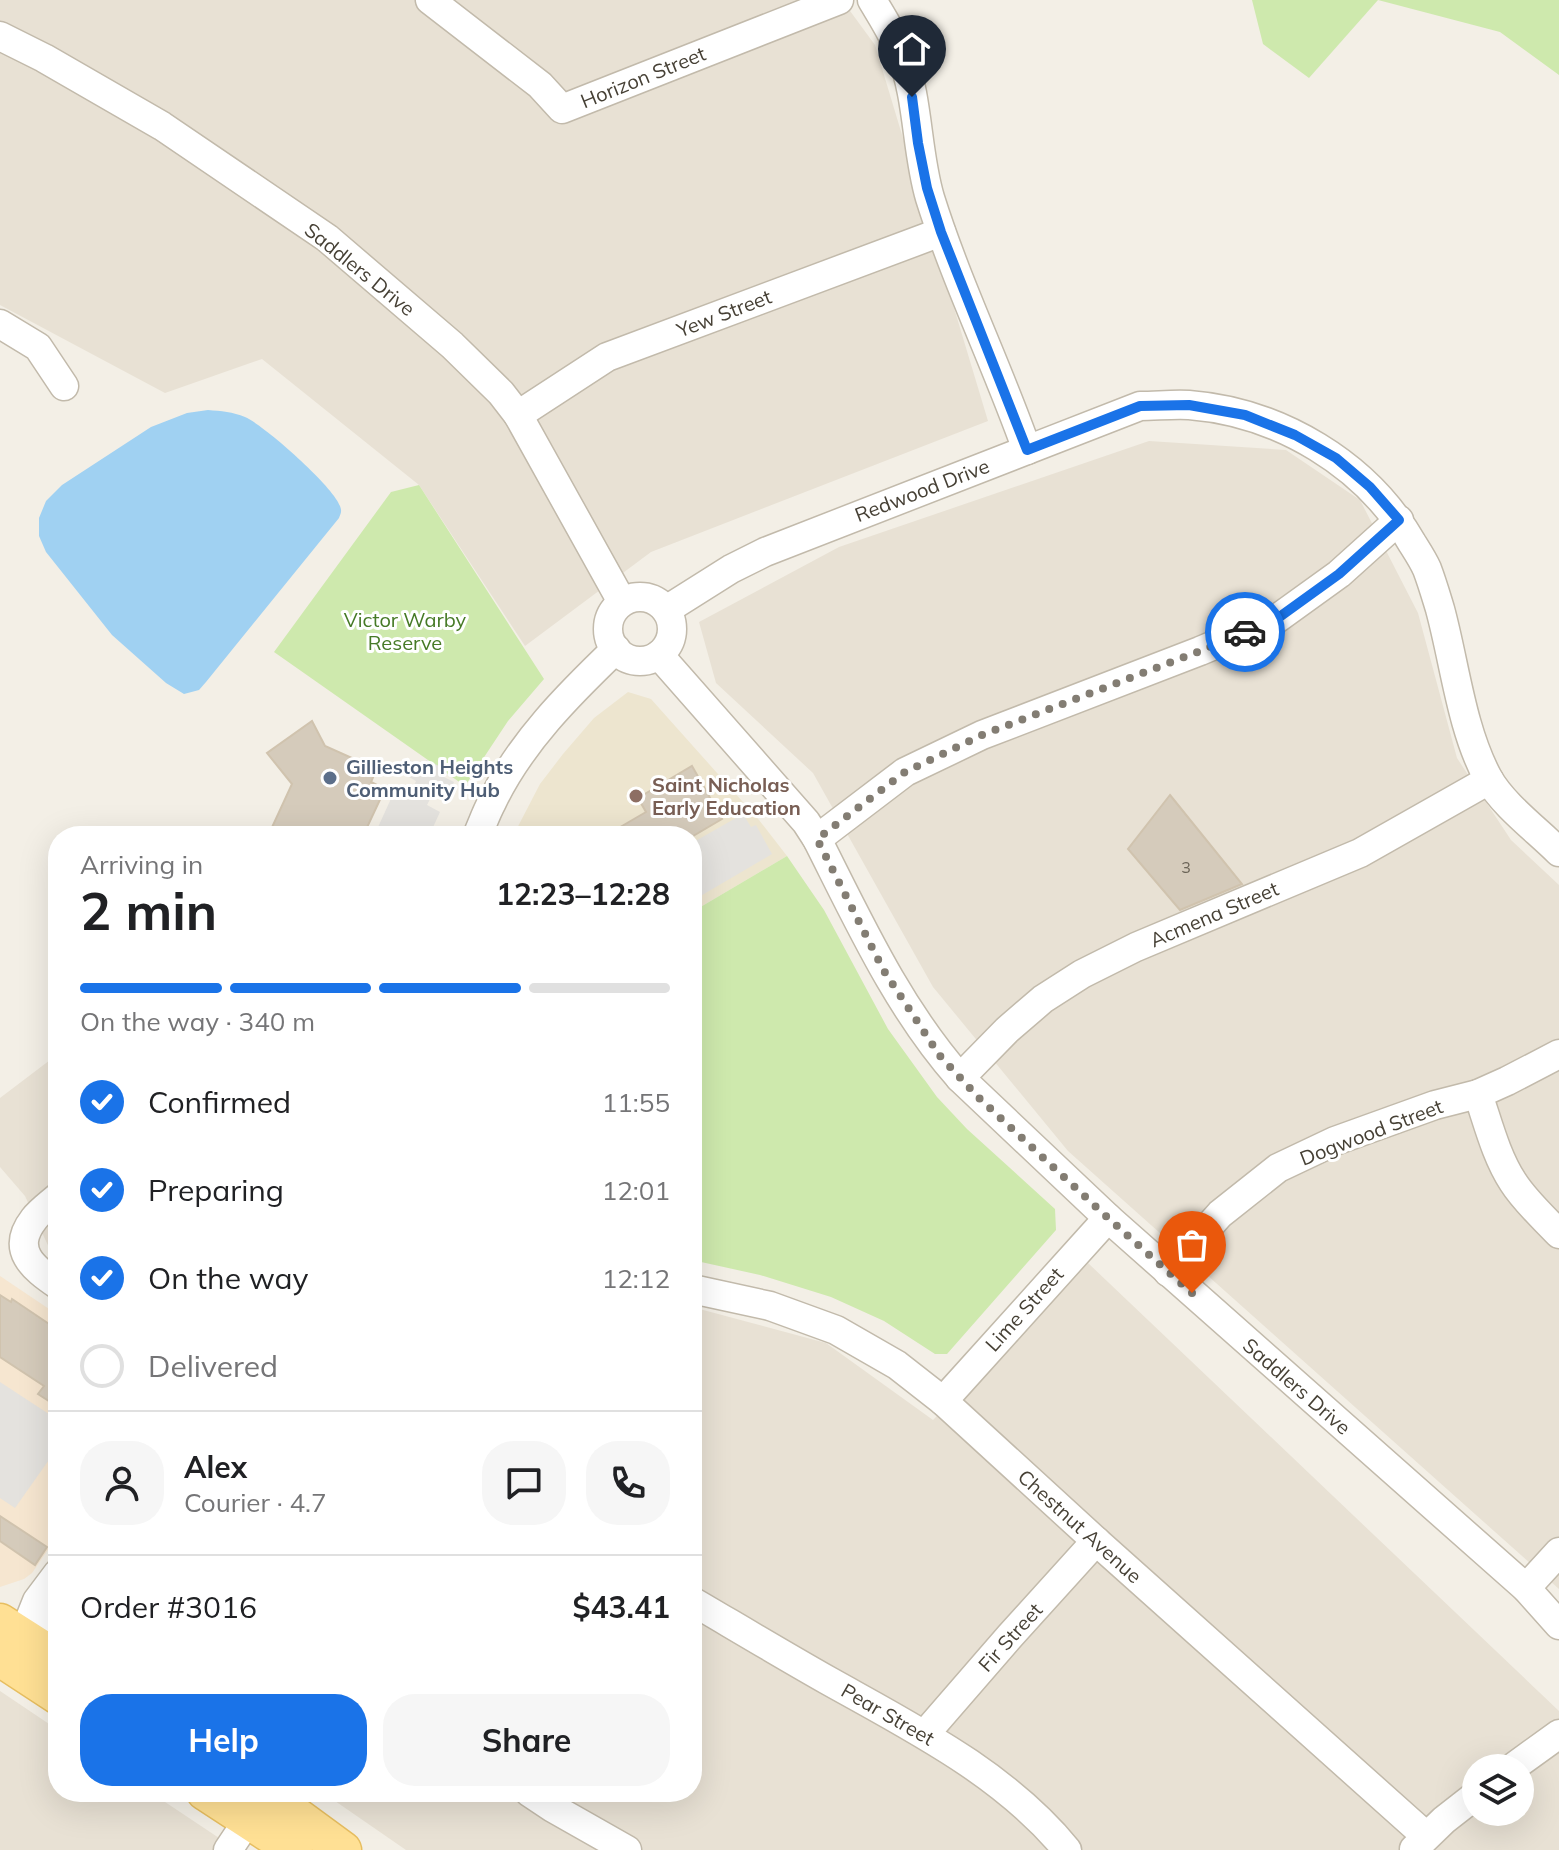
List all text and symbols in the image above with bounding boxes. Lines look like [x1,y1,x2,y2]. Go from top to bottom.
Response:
pin [878,15,946,97]
icon: home [890,27,934,71]
street label: Horizon Street [577,41,709,113]
street label: Saddlers Drive [300,217,420,321]
street label: Yew Street [672,284,775,343]
street label: Redwood Drive [851,453,993,527]
courier [1205,592,1285,672]
park label: Victor Warby Reserve [344,607,467,655]
icon: car [1223,610,1267,654]
place label: Gillieston Heights Community Hub [346,754,513,802]
marker: Gillieston Heights Community Hub [321,769,339,787]
place label: Saint Nicholas Early Education [652,772,801,820]
marker: Saint Nicholas Early Education [627,787,645,805]
text: Arriving in [80,848,203,881]
house number: 3 [1181,857,1191,877]
text: 12:23–12:28 [496,875,670,913]
street label: Acmena Street [1146,876,1282,952]
text: 2 min [80,878,217,943]
text: On the way · 340 m [80,1005,315,1038]
icon: check [80,1080,124,1124]
text: Confirmed [148,1083,291,1121]
text: 11:55 [602,1086,670,1119]
street label: Dogwood Street [1296,1093,1446,1171]
icon: check [80,1168,124,1212]
text: Preparing [148,1171,284,1209]
text: 12:01 [602,1174,670,1207]
pin [1158,1211,1226,1293]
icon: bag [1170,1223,1214,1267]
icon: check [80,1256,124,1300]
text: On the way [148,1259,308,1297]
text: 12:12 [602,1262,670,1295]
street label: Lime Street [980,1262,1068,1356]
street label: Saddlers Drive [1238,1332,1356,1440]
text: Delivered [148,1347,278,1385]
button: person [80,1441,164,1525]
button: chat [482,1441,566,1525]
button: phone [586,1441,670,1525]
text: Alex [184,1448,247,1486]
street label: Chestnut Avenue [1013,1464,1147,1588]
text: Courier · 4.7 [184,1486,327,1519]
text: Order #3016 [80,1588,257,1626]
text: $43.41 [573,1588,670,1626]
street label: Fir Street [973,1597,1047,1677]
street label: Pear Street [837,1677,939,1751]
button: Help [80,1694,367,1786]
button: Share [383,1694,670,1786]
map controls [1462,1754,1534,1826]
button: layers [1462,1754,1534,1826]

